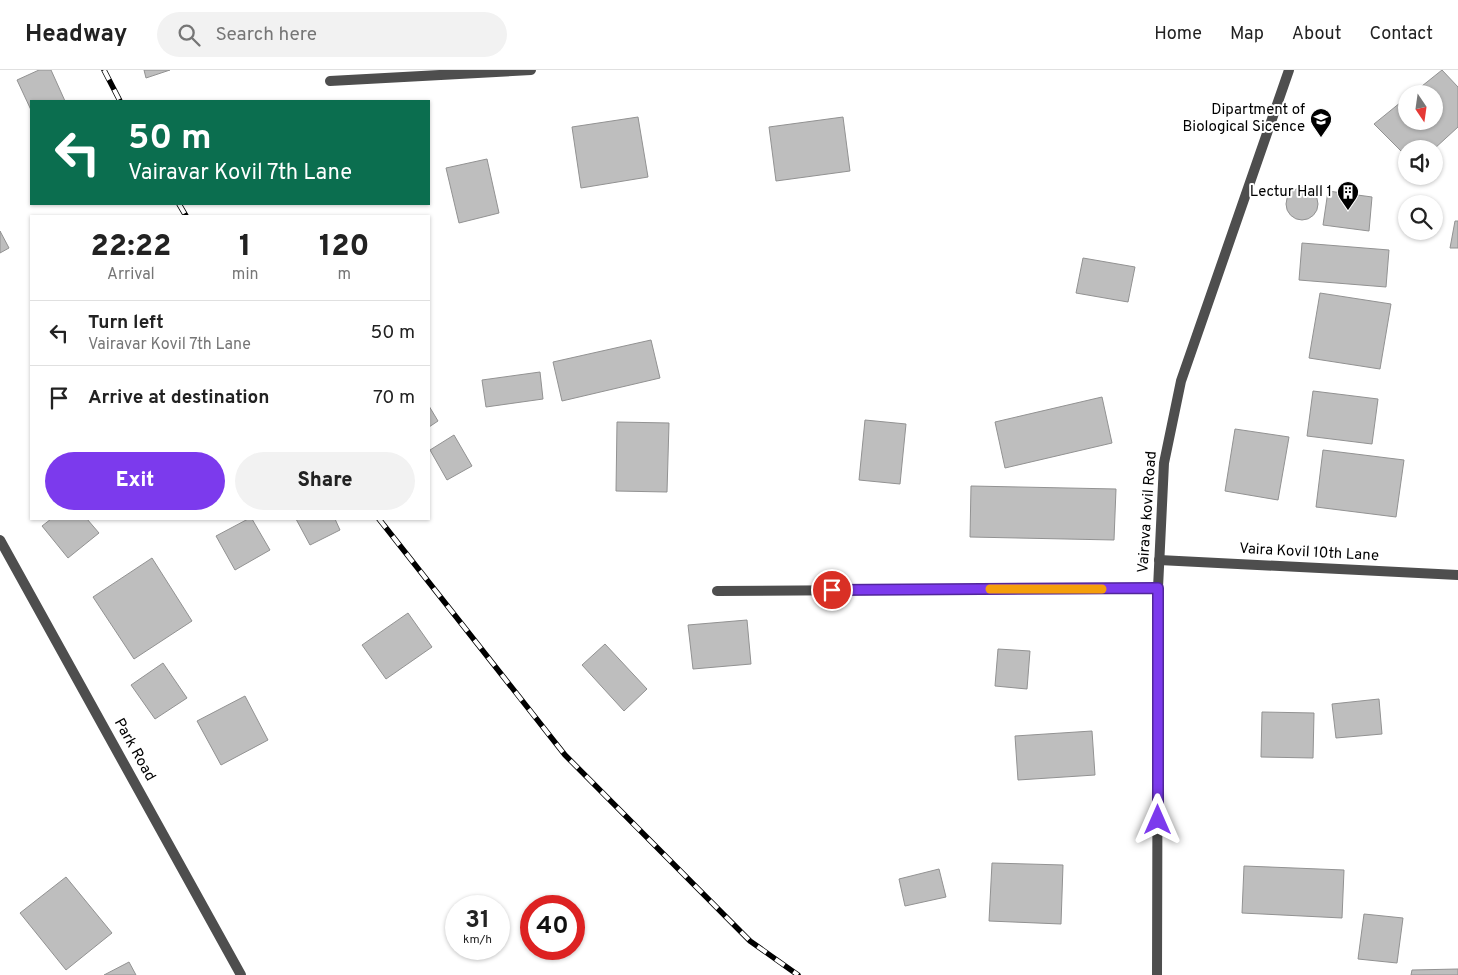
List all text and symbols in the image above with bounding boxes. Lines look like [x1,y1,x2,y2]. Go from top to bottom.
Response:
search box [157,12,507,57]
text: Headway [25,20,127,50]
icon: search [175,21,203,49]
text: Search here [215,23,317,47]
text: Home [1154,23,1202,46]
text: Map [1230,23,1264,46]
text: About [1292,23,1341,46]
text: Contact [1369,23,1433,46]
north arrow [1398,85,1442,130]
map controls [1398,85,1443,240]
place label: Dipartment of Biological Sicence [1182,101,1305,137]
school or university icon: Dipartment of Biological Sicence [1309,107,1333,138]
text: 50 m [128,117,212,161]
icon: left [45,120,110,185]
button: sound [1398,140,1443,185]
text: Vairavar Kovil 7th Lane [128,160,352,187]
building icon: Lectur Hall 1 [1336,180,1360,211]
place label: Lectur Hall 1 [1250,183,1332,202]
button: search [1398,195,1443,240]
text: 22:22 [91,229,171,266]
text: 1 [239,229,251,266]
text: 120 [319,229,369,266]
text: Arrival [107,265,155,285]
text: min [232,265,258,285]
text: m [337,265,351,285]
text: Turn left [88,311,164,335]
icon: left [45,319,73,347]
text: 50 m [370,321,415,345]
text: Vairavar Kovil 7th Lane [88,335,251,355]
icon: arrive [45,384,73,412]
text: Arrive at destination [88,386,269,410]
text: 70 m [373,386,415,410]
street label: Vairava kovil Road [1134,450,1162,574]
button: Exit [45,452,225,510]
button: Share [235,452,415,510]
street label: Vaira Kovil 10th Lane [1239,540,1379,566]
pin [811,569,853,611]
icon: arrive [818,576,846,604]
street label: Park Road [109,715,159,785]
position arrow [1131,793,1183,845]
speed limit sign: 40 [520,895,585,960]
text: 31 [465,905,490,937]
text: km/h [463,932,492,948]

